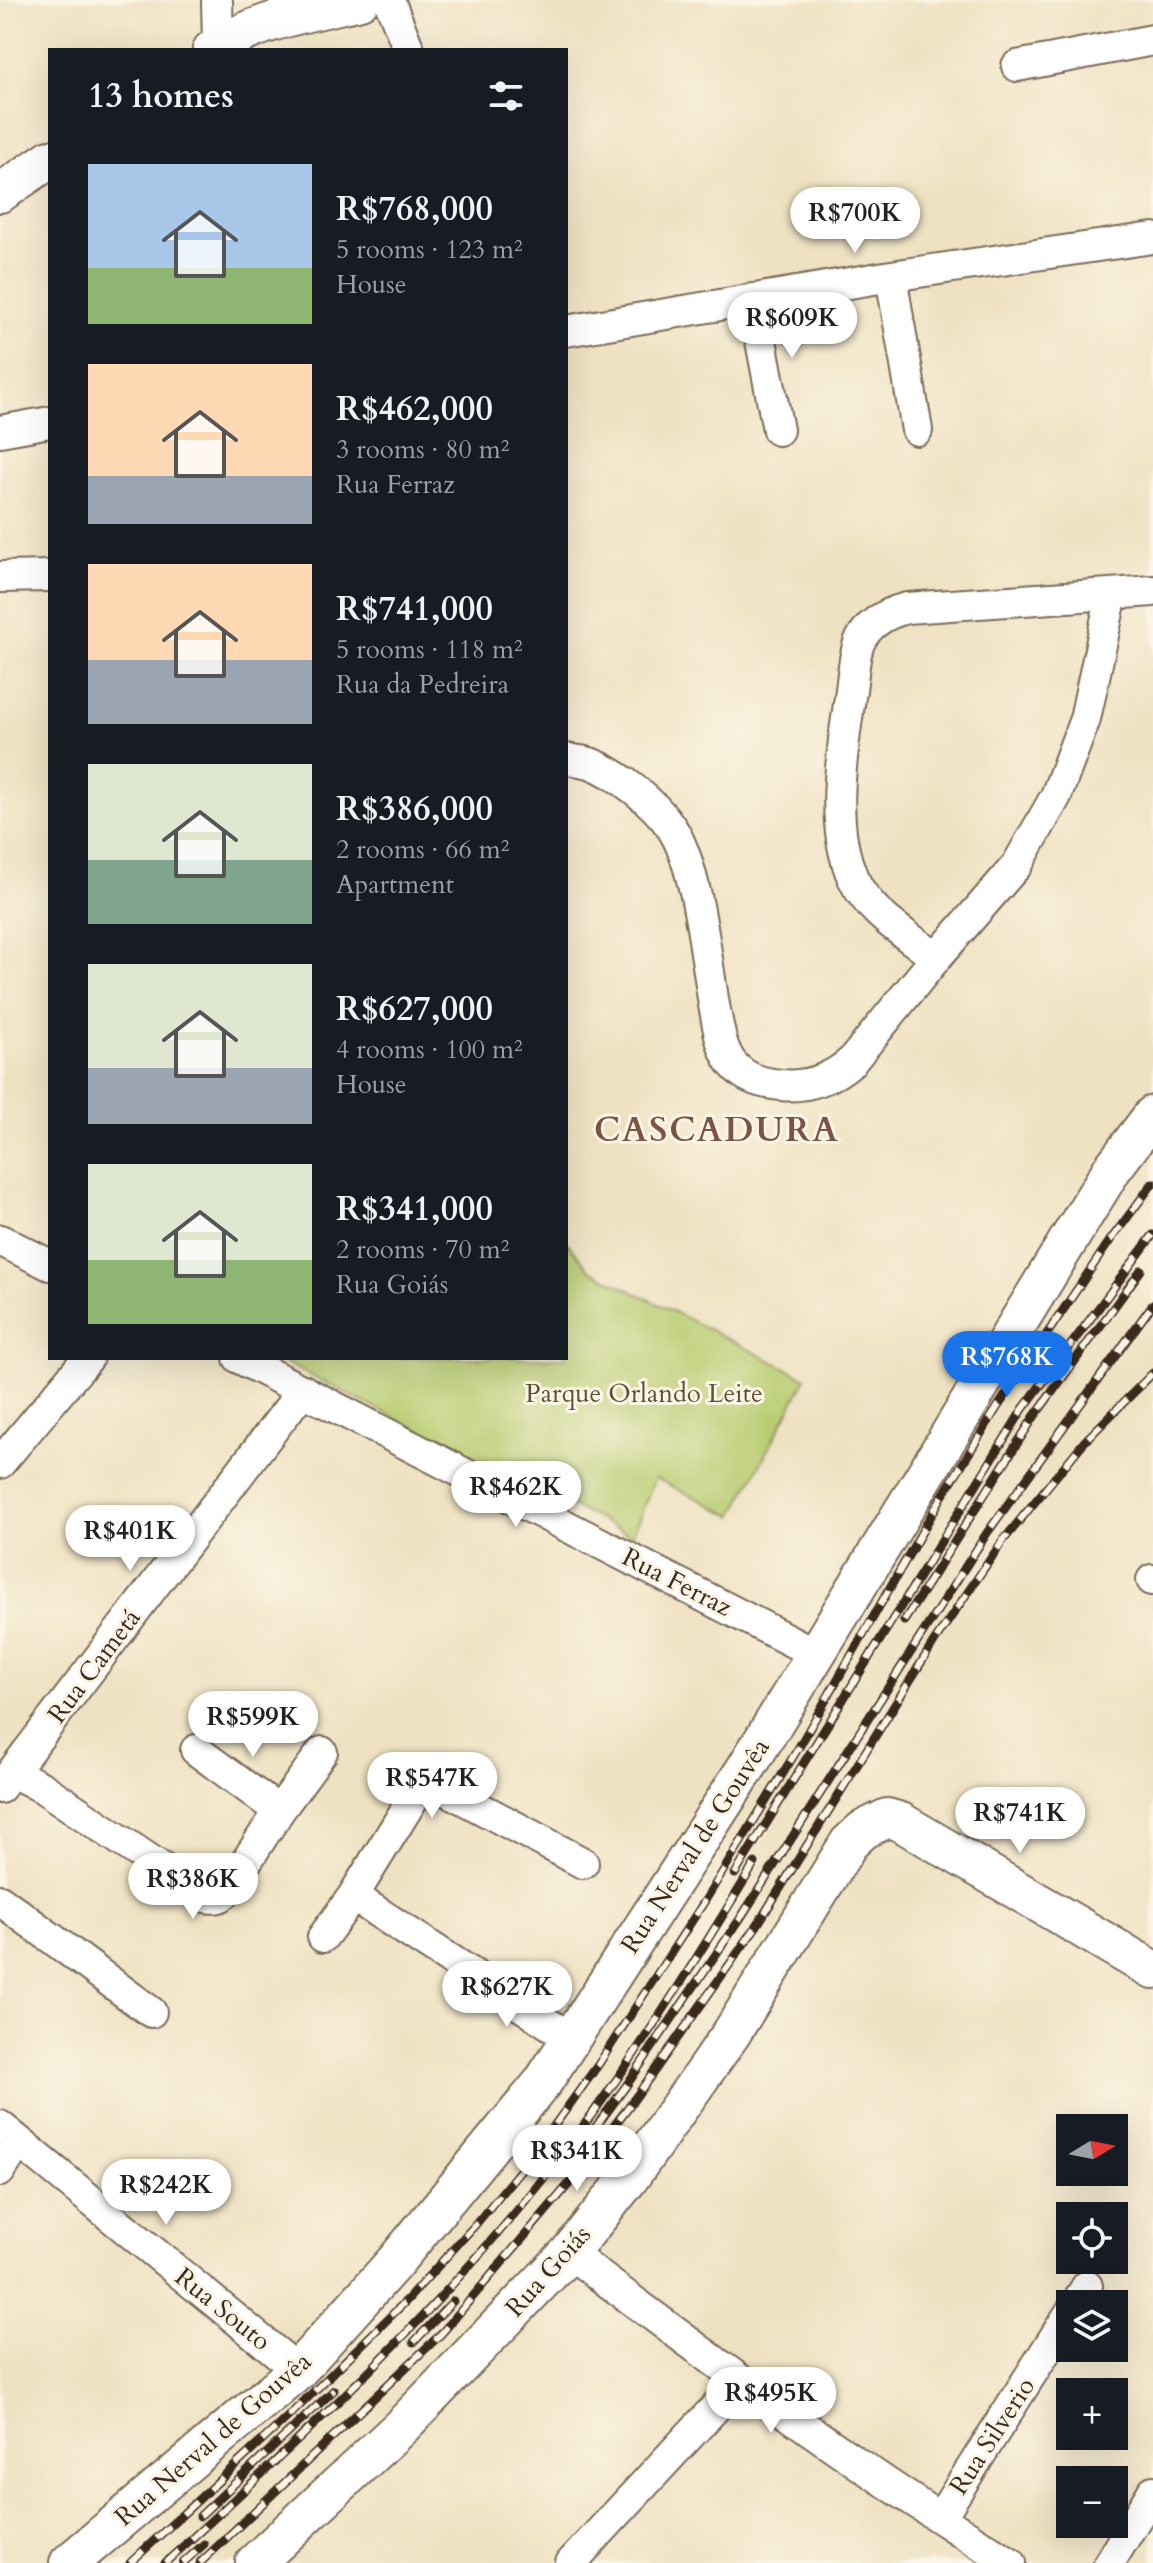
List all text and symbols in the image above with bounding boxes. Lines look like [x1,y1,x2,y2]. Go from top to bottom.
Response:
text: 13 homes [88,73,234,119]
icon: filters [484,74,528,118]
text: R$768,000 [336,186,493,232]
pin: R$700K [790,187,920,255]
text: R$700K [808,195,902,230]
icon: home [152,196,248,292]
text: 5 rooms · 123 m² [336,232,523,267]
text: House [336,267,407,302]
pin: R$609K [727,292,857,360]
text: R$609K [745,300,839,335]
text: R$462,000 [336,386,493,432]
icon: home [152,396,248,492]
text: 3 rooms · 80 m² [336,432,509,467]
text: Rua Ferraz [336,467,455,502]
text: R$741,000 [336,586,493,632]
icon: home [152,596,248,692]
text: 5 rooms · 118 m² [336,632,523,667]
text: Rua da Pedreira [336,667,509,702]
text: R$386,000 [336,786,493,832]
icon: home [152,796,248,892]
text: 2 rooms · 66 m² [336,832,509,867]
text: Apartment [336,867,454,902]
text: R$627,000 [336,986,493,1032]
icon: home [152,996,248,1092]
text: 4 rooms · 100 m² [336,1032,523,1067]
text: House [336,1067,407,1102]
district label: CASCADURA [594,1107,840,1153]
text: R$341,000 [336,1186,493,1232]
icon: home [152,1196,248,1292]
text: 2 rooms · 70 m² [336,1232,509,1267]
text: Rua Goiás [336,1267,448,1302]
pin: R$768K [942,1331,1072,1399]
text: R$768K [960,1339,1054,1374]
park label: Parque Orlando Leite [525,1376,763,1411]
pin: R$462K [451,1461,581,1529]
text: R$462K [469,1469,563,1504]
pin: R$401K [65,1505,195,1573]
text: R$401K [83,1513,177,1548]
street label: Rua Ferraz [616,1539,738,1625]
street label: Rua Cametá [39,1602,149,1730]
pin: R$599K [188,1691,318,1759]
text: R$599K [206,1699,300,1734]
street label: Rua Nerval de Gouvêa [612,1732,778,1960]
pin: R$547K [367,1752,497,1820]
text: R$547K [385,1760,479,1795]
pin: R$741K [955,1787,1085,1855]
text: R$741K [973,1795,1067,1830]
pin: R$386K [128,1853,258,1921]
text: R$386K [146,1861,240,1896]
pin: R$627K [442,1961,572,2029]
text: R$627K [460,1969,554,2004]
north arrow [1056,2114,1128,2186]
map controls [1056,2114,1128,2538]
pin: R$341K [512,2125,642,2193]
text: R$341K [530,2133,624,2168]
pin: R$242K [101,2159,231,2227]
text: R$242K [119,2167,213,2202]
button: locate [1056,2202,1128,2274]
street label: Rua Goiás [497,2218,599,2324]
street label: Rua Souto [168,2259,278,2359]
button: layers [1056,2290,1128,2362]
street label: Rua Nerval de Gouvêa [107,2344,319,2534]
pin: R$495K [706,2367,836,2435]
street label: Rua Silverio [941,2371,1043,2501]
text: R$495K [724,2375,818,2410]
button: + [1056,2378,1128,2450]
button: − [1056,2466,1128,2538]

